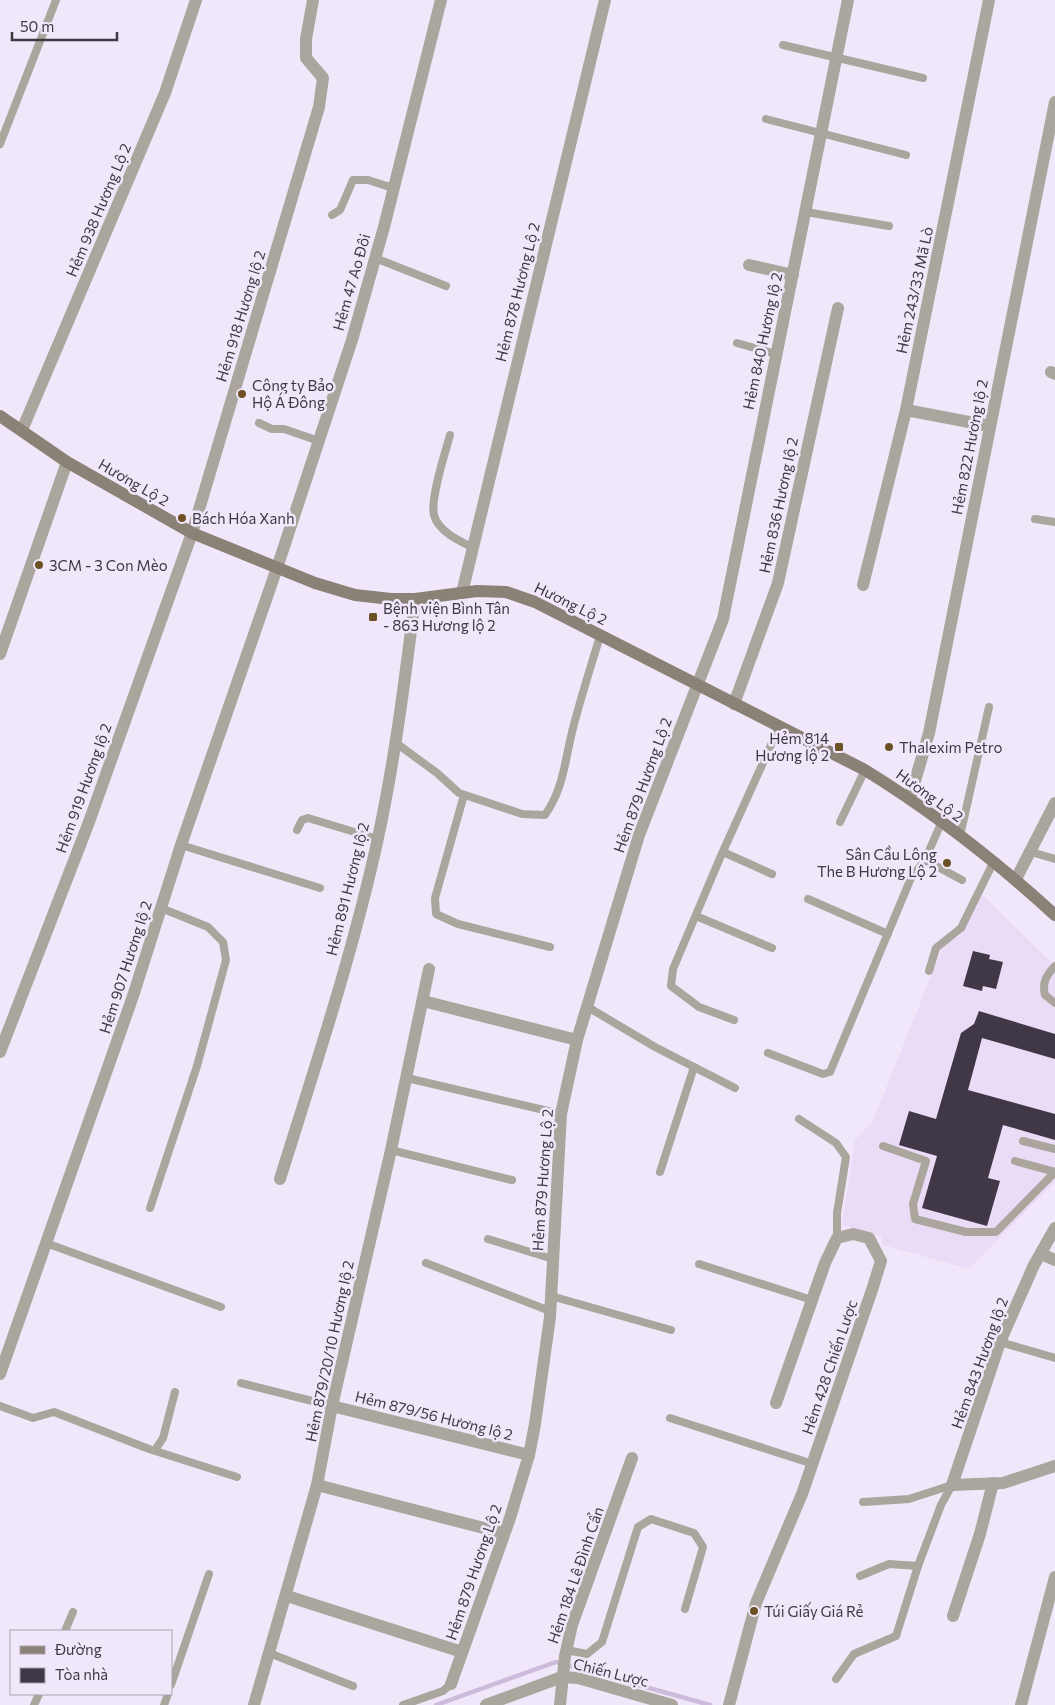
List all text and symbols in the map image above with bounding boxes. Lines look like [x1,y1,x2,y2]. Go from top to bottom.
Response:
scale bar [12,10,118,42]
text: 50 m [20,17,54,35]
street label: Hẻm 938 Hương Lộ 2 [62,141,134,279]
street label: Hẻm 878 Hương Lộ 2 [491,221,543,363]
street label: Hẻm 243/33 Mã Lò [892,225,936,355]
street label: Hẻm 47 Ao Đôi [329,231,373,333]
street label: Hẻm 918 Hương lộ 2 [211,248,269,384]
street label: Hẻm 840 Hương lộ 2 [739,271,785,411]
place label: Công ty Bảo Hộ Á Đông [252,376,334,411]
street label: Hẻm 822 Hương lộ 2 [947,378,991,516]
marker: Công ty Bảo Hộ Á Đông [236,388,248,400]
street label: Hẻm 836 Hương lộ 2 [755,435,801,575]
street label: Hương Lộ 2 [95,455,173,509]
place label: Bách Hóa Xanh [192,509,294,527]
marker: Bách Hóa Xanh [176,512,188,524]
place label: 3CM - 3 Con Mèo [49,556,168,574]
marker: 3CM - 3 Con Mèo [33,559,45,571]
street label: Hương Lộ 2 [532,578,610,628]
place label: Bệnh viện Bình Tân - 863 Hương lộ 2 [383,599,510,634]
marker: Bệnh viện Bình Tân - 863 Hương lộ 2 [367,611,379,623]
street label: Hẻm 879 Hương Lộ 2 [609,715,675,855]
street label: Hẻm 919 Hương lộ 2 [51,721,115,855]
place label: Hẻm 814 Hương lộ 2 [755,729,829,764]
place label: Thalexim Petro [899,738,1002,756]
marker: Hẻm 814 Hương lộ 2 [833,741,845,753]
marker: Thalexim Petro [883,741,895,753]
street label: Hương Lộ 2 [893,765,967,825]
street label: Hẻm 891 Hương lộ 2 [322,821,372,957]
place label: Sân Cầu Lông The B Hương Lộ 2 [817,845,937,880]
marker: Sân Cầu Lông The B Hương Lộ 2 [941,857,953,869]
street label: Hẻm 907 Hương lộ 2 [95,898,155,1036]
street label: Hẻm 879 Hương Lộ 2 [528,1108,556,1252]
street label: Hẻm 879/20/10 Hương lộ 2 [301,1259,357,1443]
street label: Hẻm 843 Hương lộ 2 [947,1295,1011,1431]
street label: Hẻm 428 Chiến Lược [798,1297,860,1437]
street label: Hẻm 879/56 Hương lộ 2 [353,1387,515,1443]
street label: Hẻm 879 Hương Lộ 2 [441,1502,505,1642]
street label: Hẻm 184 Lê Đình Cẩn [543,1504,607,1646]
place label: Túi Giấy Giá Rẻ [764,1602,864,1620]
marker: Túi Giấy Giá Rẻ [748,1605,760,1617]
legend [10,1630,172,1695]
text: Đường [54,1640,102,1658]
street label: Chiến Lược [571,1654,651,1690]
text: Tòa nhà [55,1665,108,1683]

